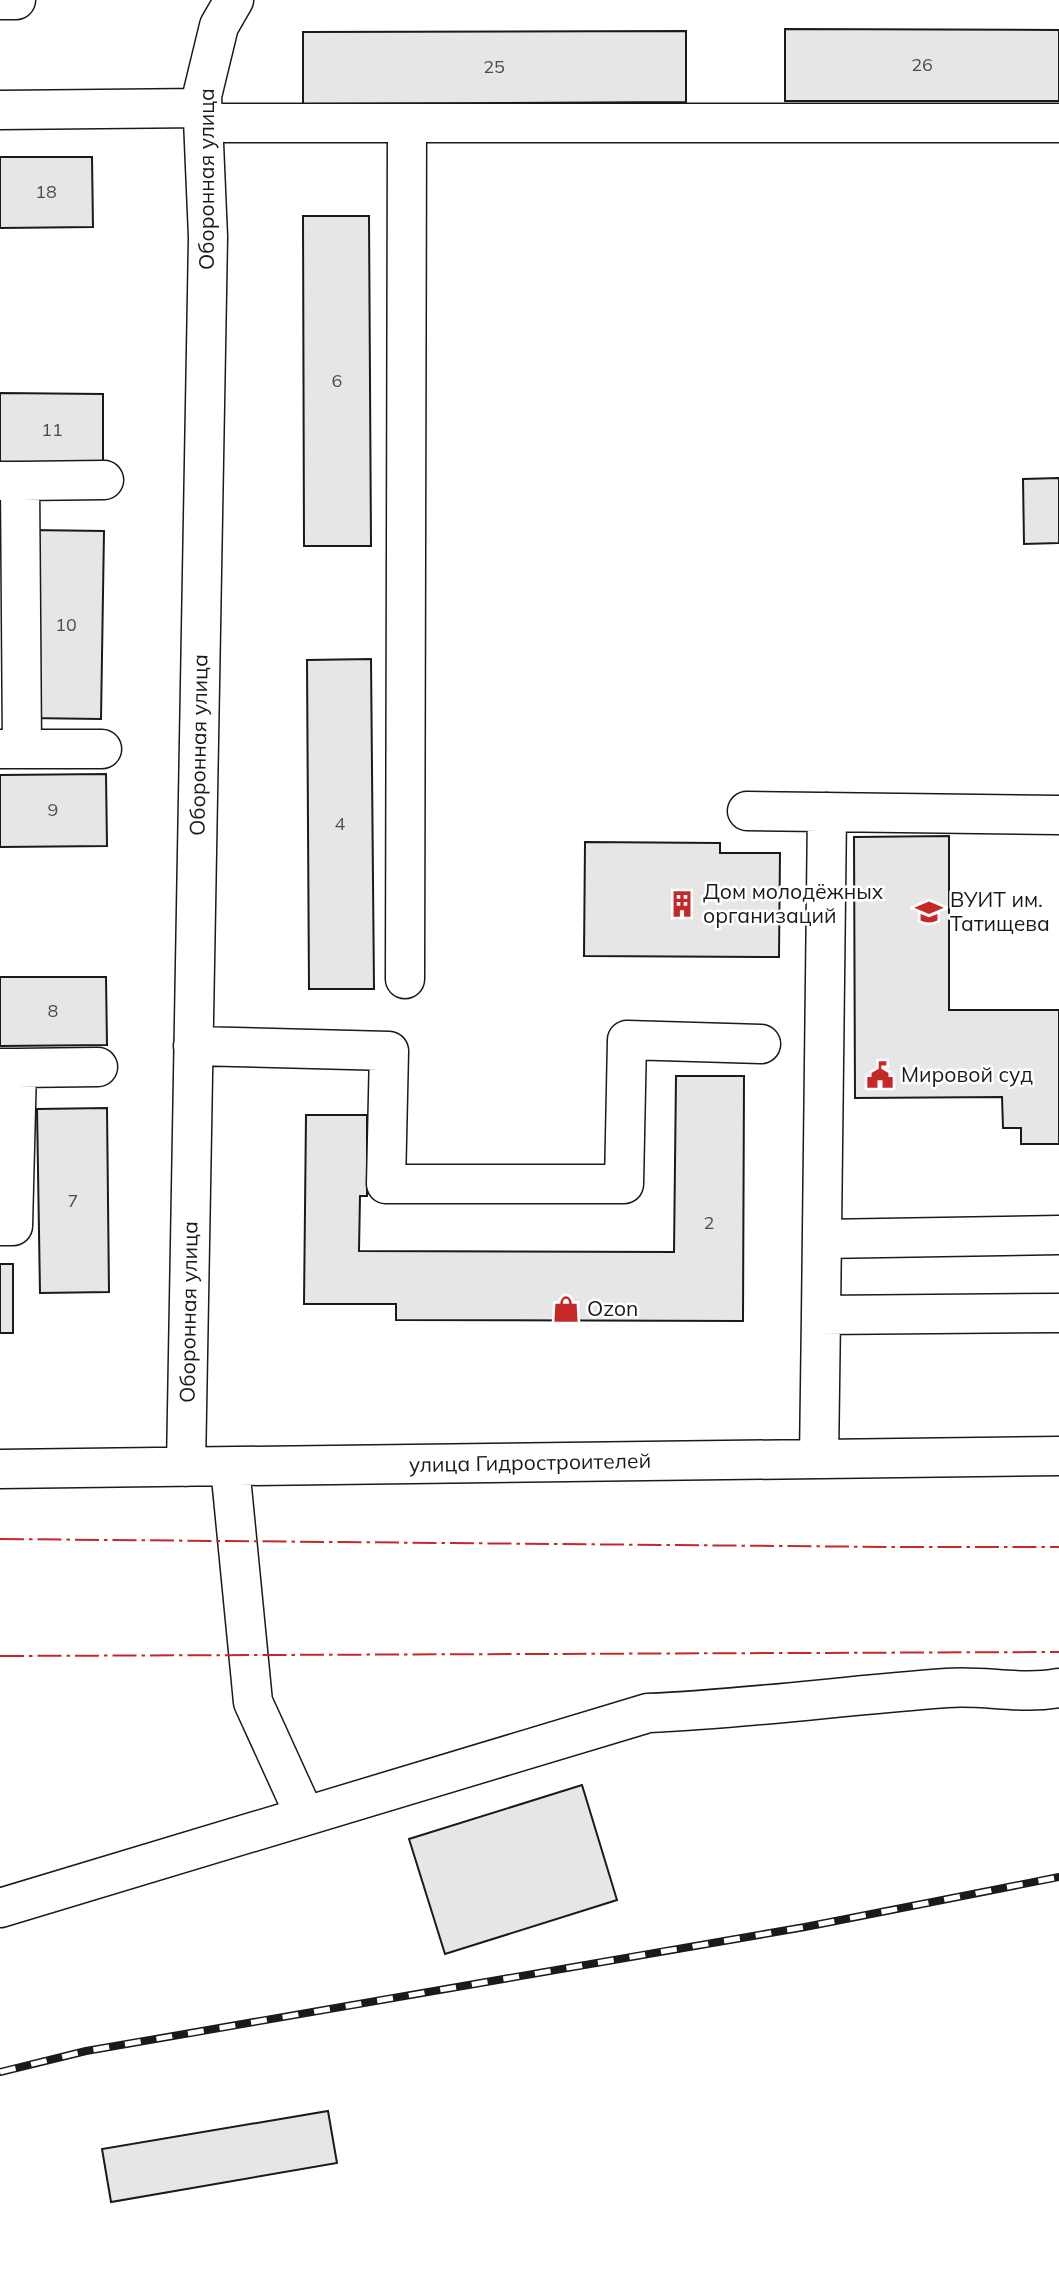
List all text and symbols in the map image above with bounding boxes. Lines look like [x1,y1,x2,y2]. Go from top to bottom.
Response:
house number: 26 [911,53,933,76]
house number: 25 [483,55,505,78]
street label: Оборонная улица [193,88,219,270]
house number: 18 [35,180,57,203]
house number: 6 [332,369,342,392]
house number: 11 [41,418,63,441]
house number: 10 [55,613,77,636]
street label: Оборонная улица [183,654,213,836]
house number: 9 [48,798,58,821]
house number: 4 [335,812,346,835]
place label: Дом молодёжных организаций [703,878,884,928]
place label: ВУИТ им. Татищева [950,886,1050,936]
building icon: Дом молодёжных организаций [667,889,697,919]
school or university icon: ВУИТ им. Татищева [914,897,944,927]
house number: 8 [48,999,58,1022]
public building icon: Мировой суд [865,1060,895,1090]
place label: Мировой суд [901,1061,1033,1087]
house number: 7 [68,1189,78,1212]
house number: 2 [704,1211,714,1234]
street label: Оборонная улица [173,1221,203,1403]
shop icon: Ozon [551,1294,581,1324]
place label: Ozon [587,1295,638,1321]
street label: улица Гидростроителей [409,1447,651,1477]

